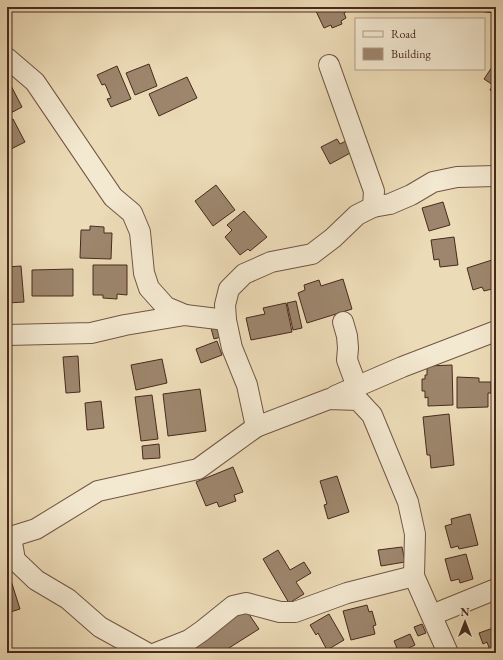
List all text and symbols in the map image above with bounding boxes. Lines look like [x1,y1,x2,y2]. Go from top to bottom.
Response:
legend [355,18,485,70]
text: Road [391,26,417,42]
text: Building [391,46,432,62]
north arrow [445,602,485,642]
text: N [461,605,470,619]

